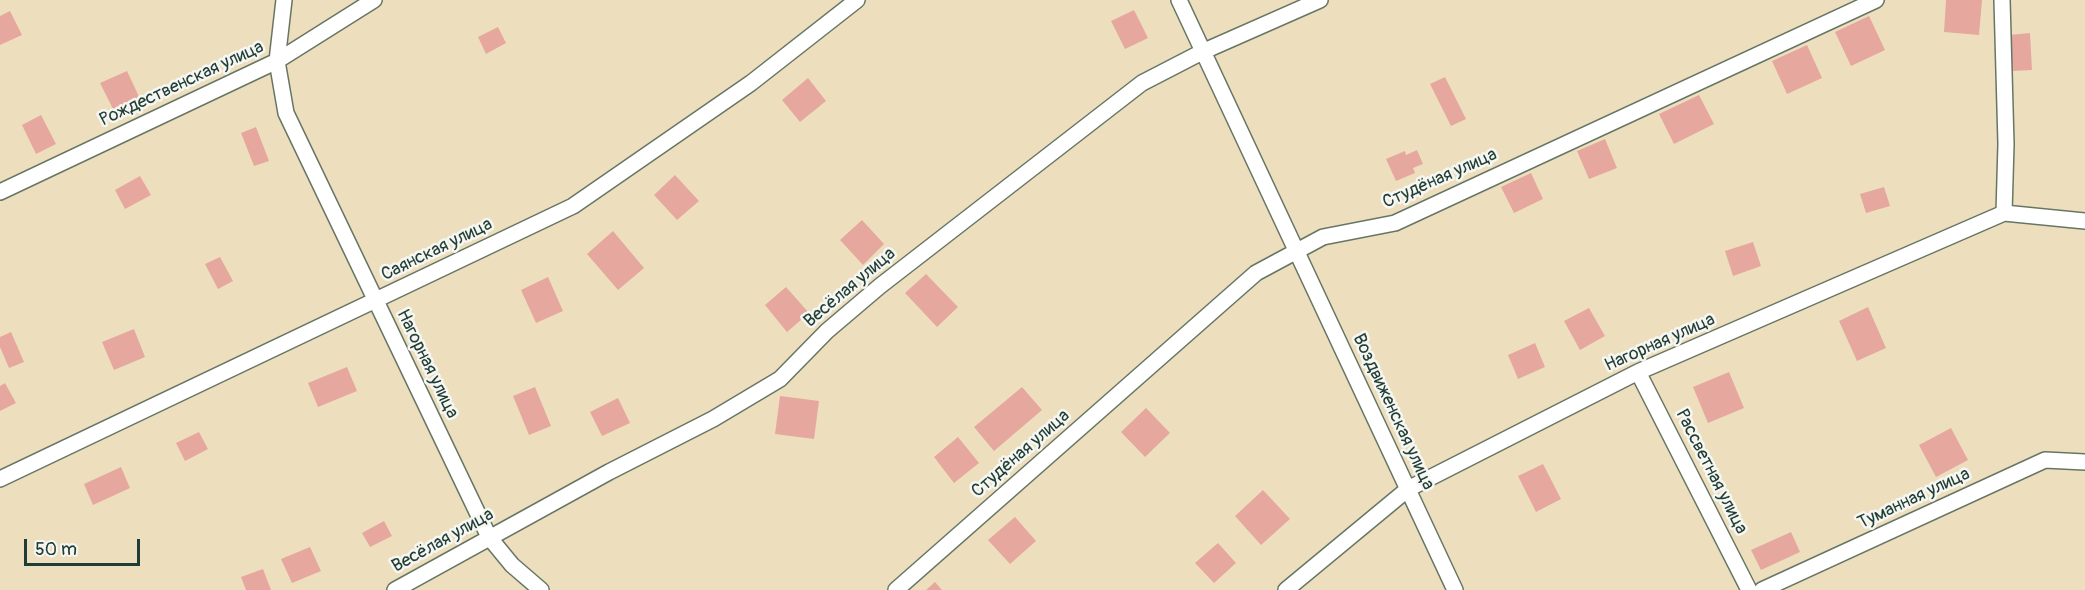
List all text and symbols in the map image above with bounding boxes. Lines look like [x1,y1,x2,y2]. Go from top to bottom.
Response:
street label: Рождественская улица [97,37,267,131]
street label: Студёная улица [1379,144,1501,214]
street label: Саянская улица [378,214,496,286]
street label: Весёлая улица [800,243,900,333]
street label: Нагорная улица [391,306,463,422]
street label: Нагорная улица [1601,309,1719,377]
street label: Воздвиженская улица [1347,331,1439,493]
street label: Студёная улица [968,406,1074,502]
street label: Рассветная улица [1670,406,1752,538]
street label: Туманная улица [1854,464,1974,534]
street label: Весёлая улица [388,504,498,578]
scale bar [27,527,142,565]
text: 50 m [35,538,77,561]

